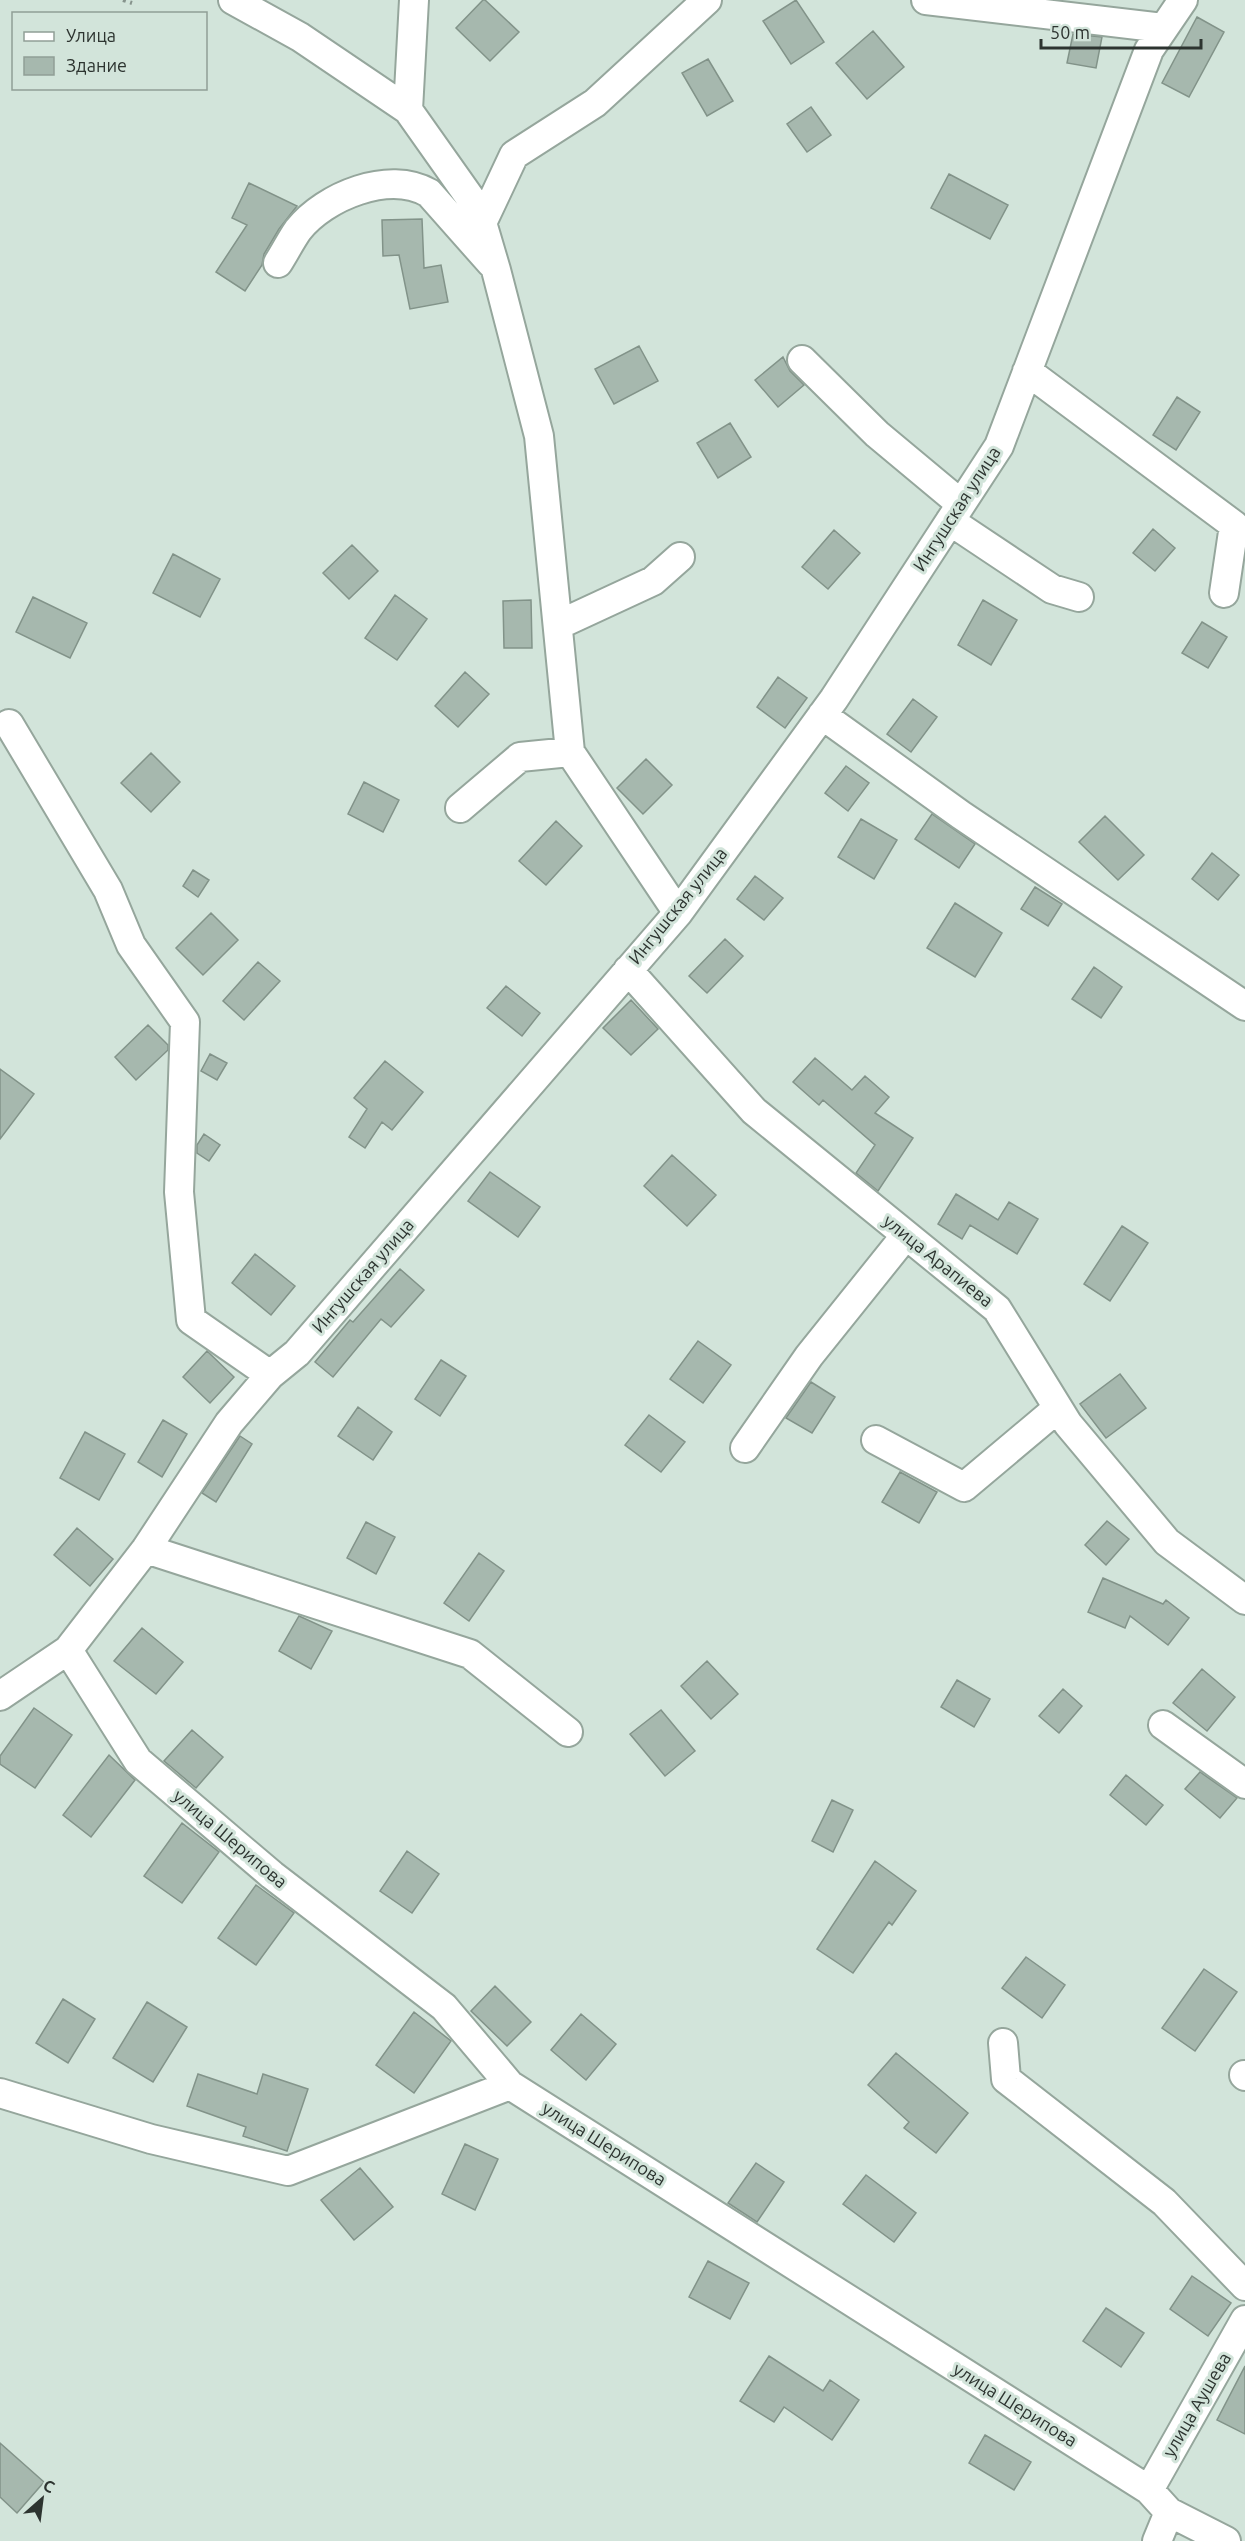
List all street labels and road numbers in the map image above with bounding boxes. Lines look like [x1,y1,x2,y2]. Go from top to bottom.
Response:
street label: Ингушская улица [908,443,1004,574]
street label: Ингушская улица [624,843,730,968]
street label: улица Арапиева [880,1210,997,1310]
street label: Ингушская улица [307,1214,417,1336]
street label: улица Шерипова [170,1785,291,1892]
street label: улица Шерипова [539,2097,670,2189]
street label: улица Аушева [1158,2349,1234,2460]
street label: улица Шерипова [950,2358,1081,2450]

